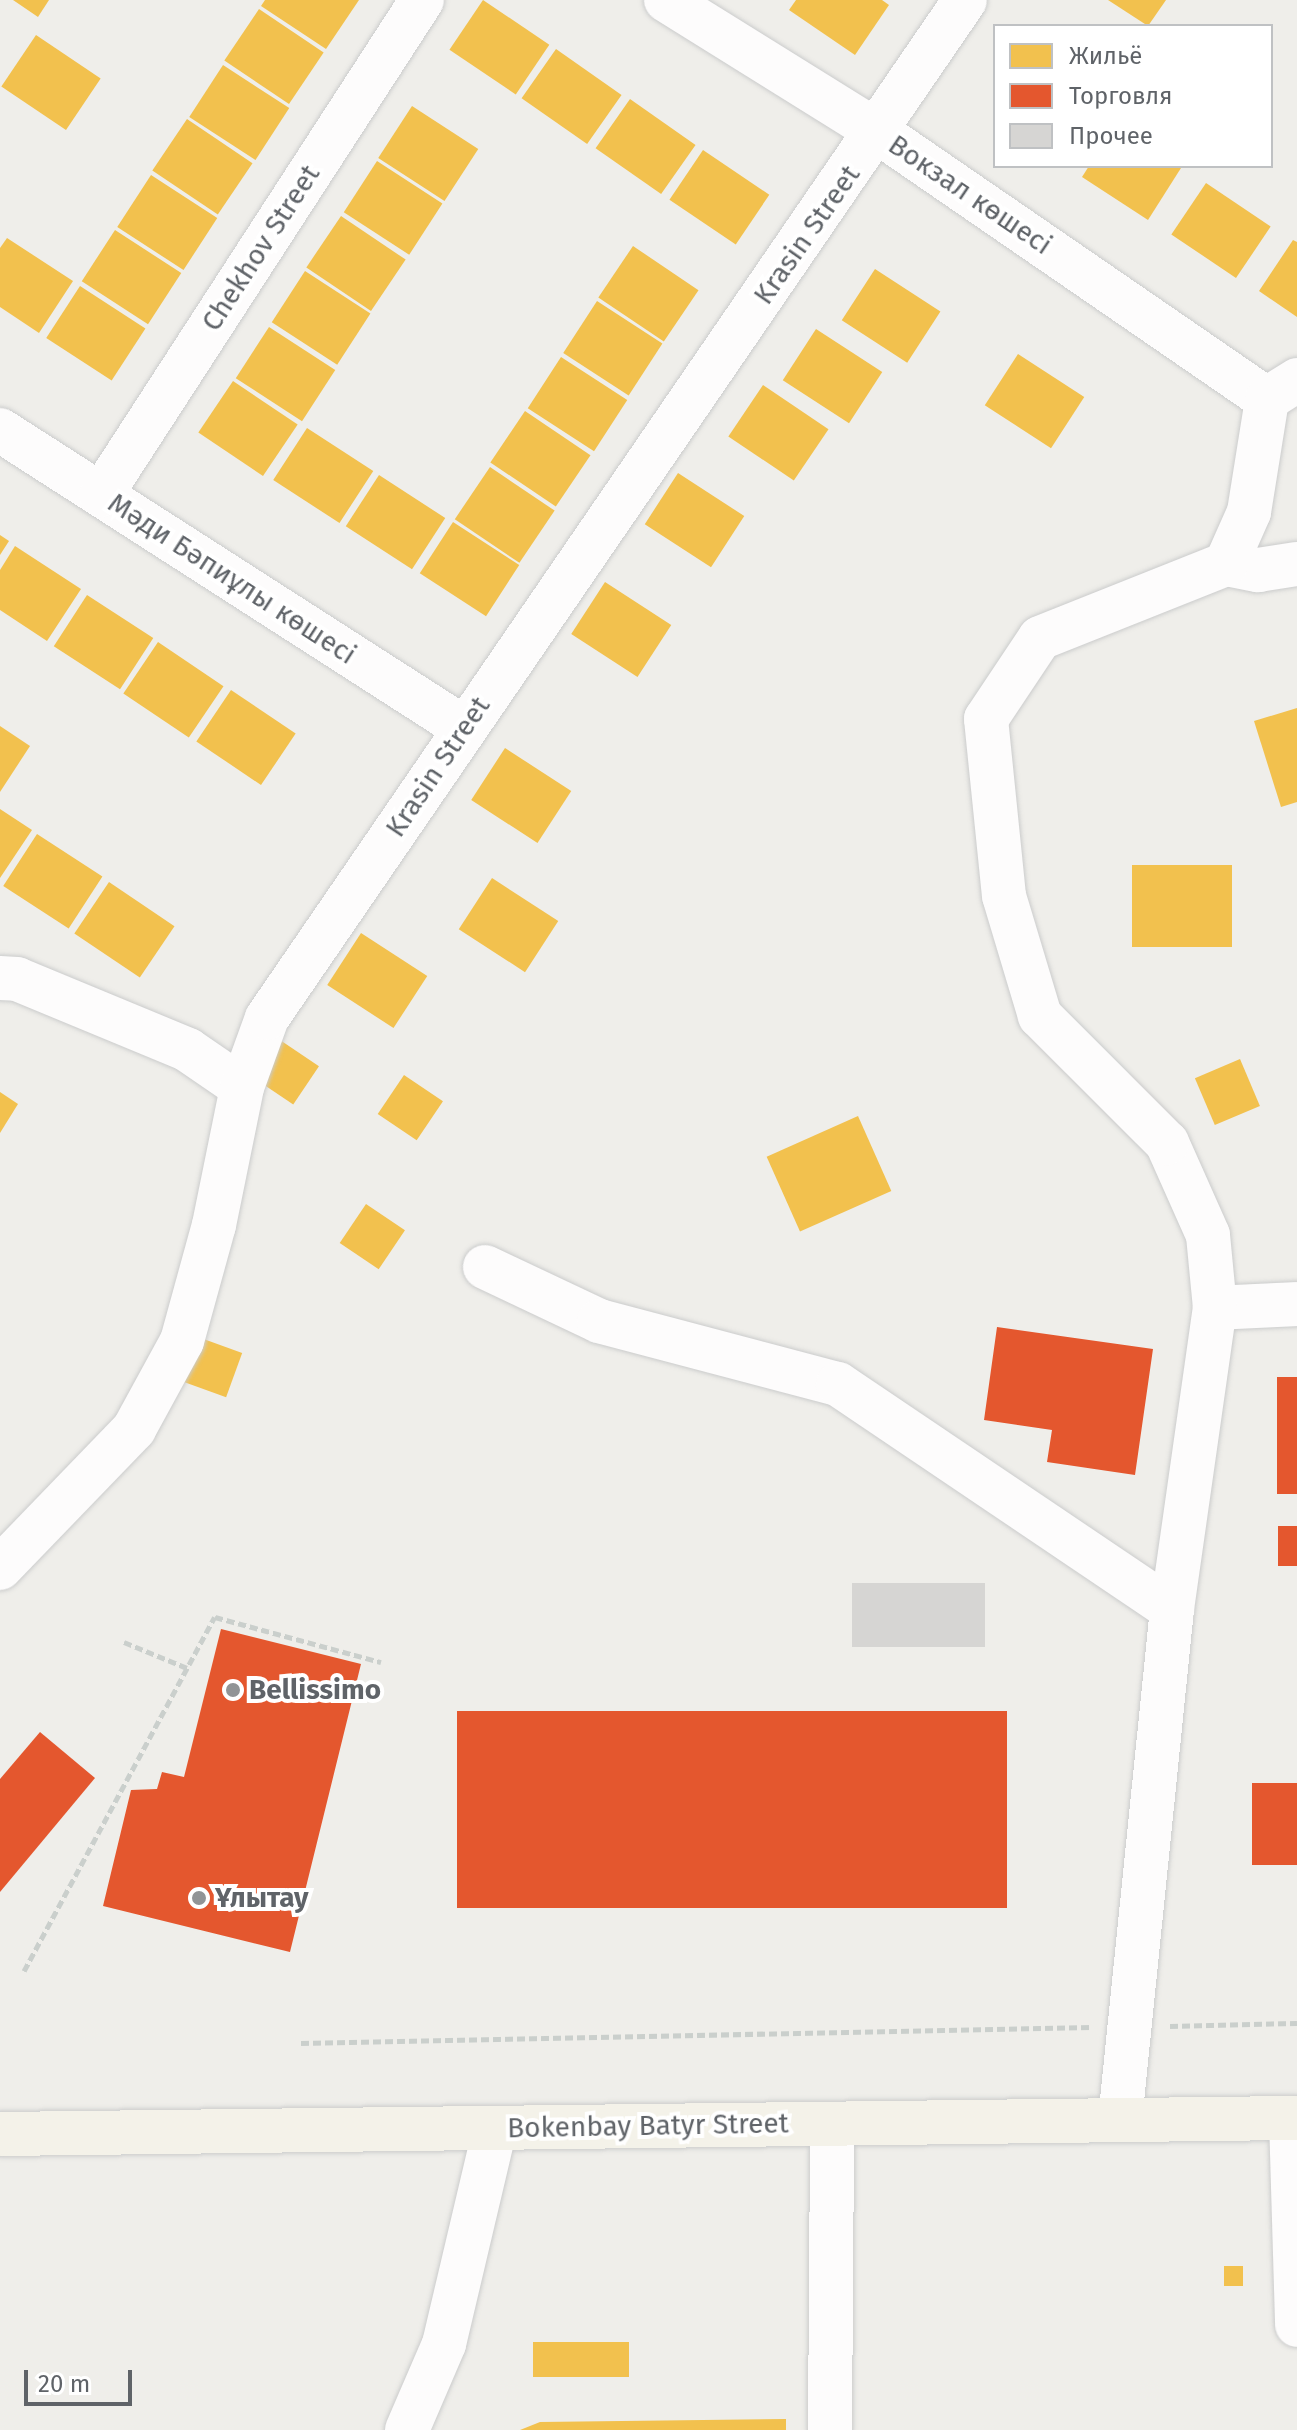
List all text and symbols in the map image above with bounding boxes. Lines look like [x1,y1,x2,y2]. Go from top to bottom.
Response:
legend [993,24,1273,168]
text: Жильё [1069,42,1142,70]
text: Торговля [1069,82,1172,110]
text: Прочее [1069,122,1153,150]
street label: Вокзал көшесі [882,128,1058,262]
street label: Chekhov Street [195,159,327,337]
street label: Krasin Street [747,159,867,311]
street label: Мәди Бәпиұлы көшесі [102,486,362,672]
street label: Krasin Street [379,690,497,844]
place label: Bellissimo [249,1673,381,1707]
marker: Bellissimo [224,1681,242,1699]
place label: Ұлытау [215,1881,309,1915]
marker: Ұлытау [190,1889,208,1907]
street label: Bokenbay Batyr Street [507,2107,789,2145]
scale bar [28,2354,136,2404]
text: 20 m [38,2370,90,2398]

